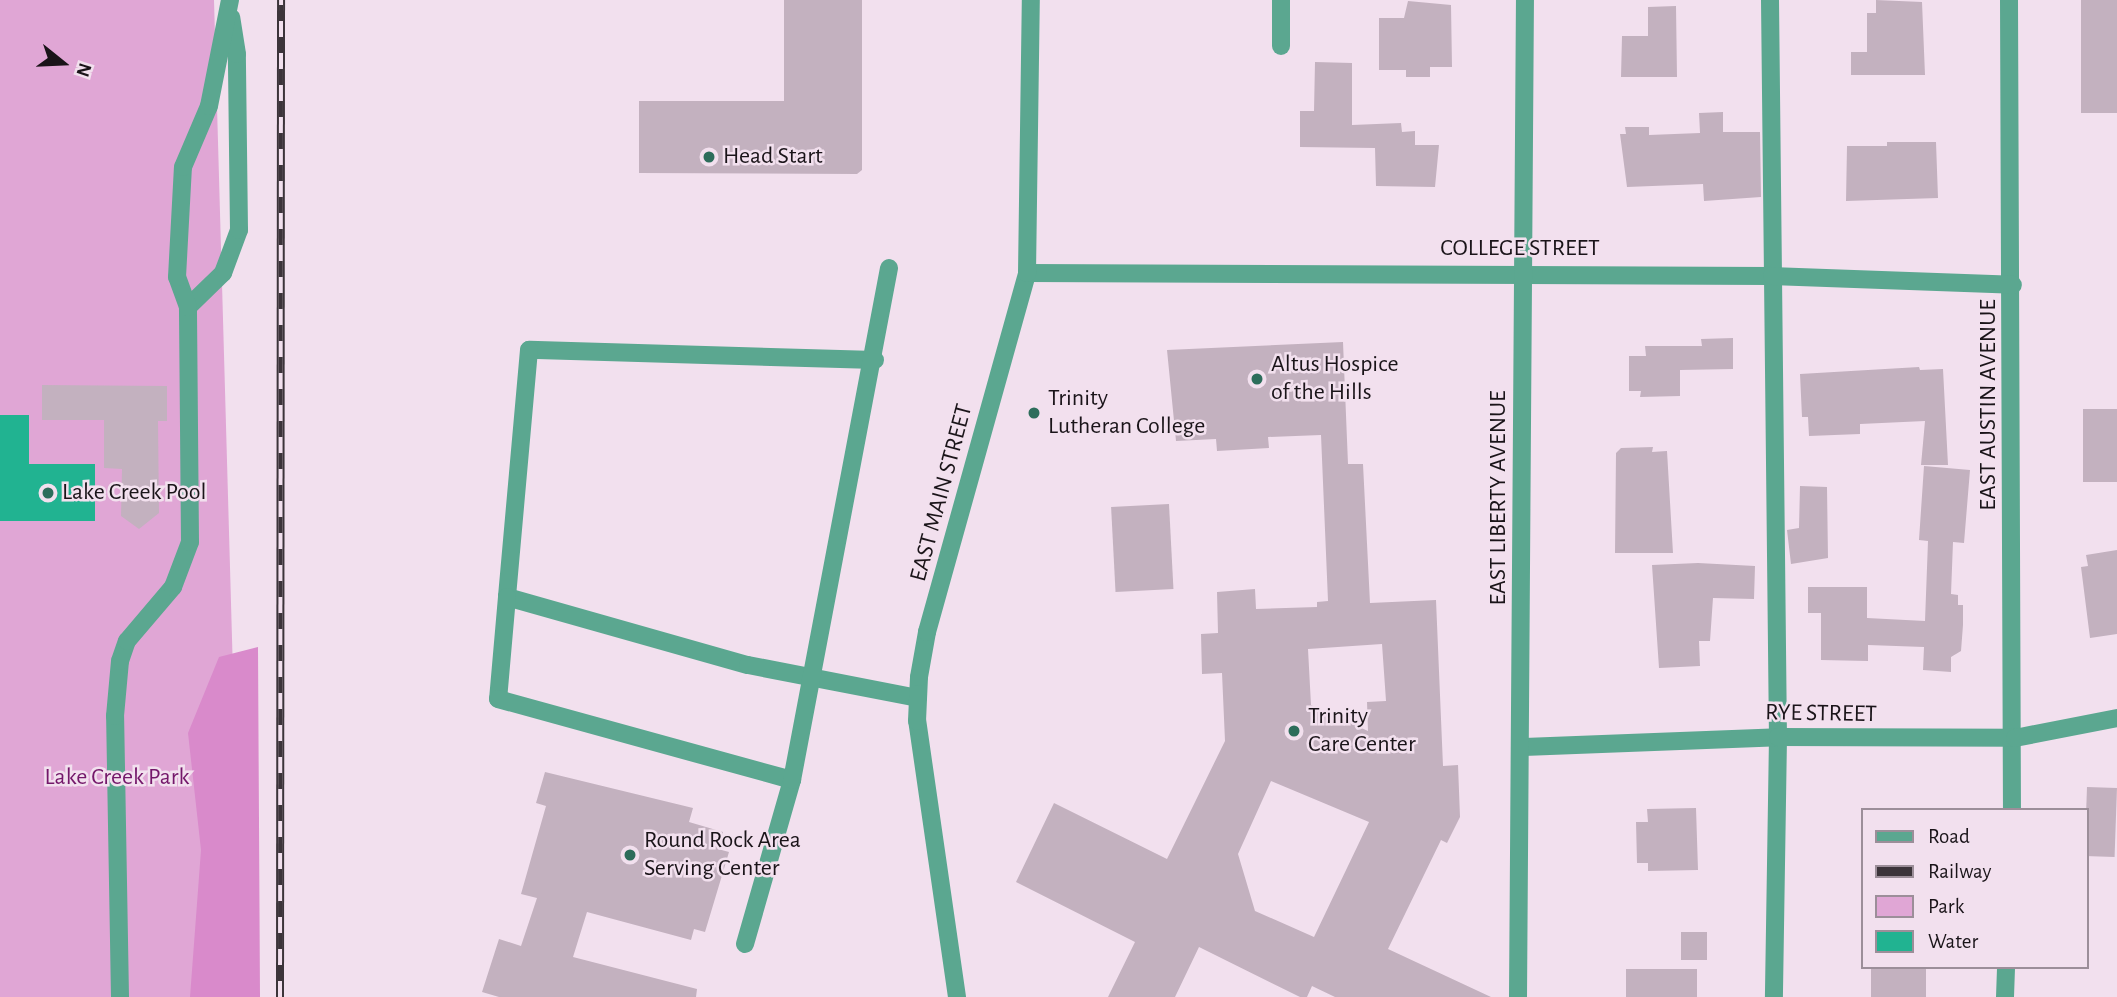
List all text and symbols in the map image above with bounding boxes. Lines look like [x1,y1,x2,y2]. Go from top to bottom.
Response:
north arrow [28,28,98,98]
text: N [72,60,95,79]
place label: Head Start [723,143,823,171]
marker: Head Start [701,149,717,165]
street label: COLLEGE STREET [1440,235,1600,263]
street label: EAST AUSTIN AVENUE [1975,299,2003,511]
place label: Altus Hospice of the Hills [1271,351,1398,407]
marker: Altus Hospice of the Hills [1249,371,1265,387]
place label: Trinity Lutheran College [1048,385,1205,441]
street label: EAST LIBERTY AVENUE [1485,390,1513,606]
street label: EAST MAIN STREET [904,401,980,585]
marker: Trinity Lutheran College [1026,405,1042,421]
place label: Lake Creek Pool [62,479,206,507]
marker: Lake Creek Pool [40,485,56,501]
street label: RYE STREET [1765,699,1877,729]
place label: Trinity Care Center [1308,703,1416,759]
marker: Trinity Care Center [1286,723,1302,739]
park label: Lake Creek Park [45,764,189,792]
legend [1862,808,2089,969]
text: Road [1928,826,1970,847]
place label: Round Rock Area Serving Center [644,827,801,883]
marker: Round Rock Area Serving Center [622,847,638,863]
text: Railway [1928,861,1991,882]
text: Park [1928,896,1964,917]
text: Water [1928,931,1978,952]

